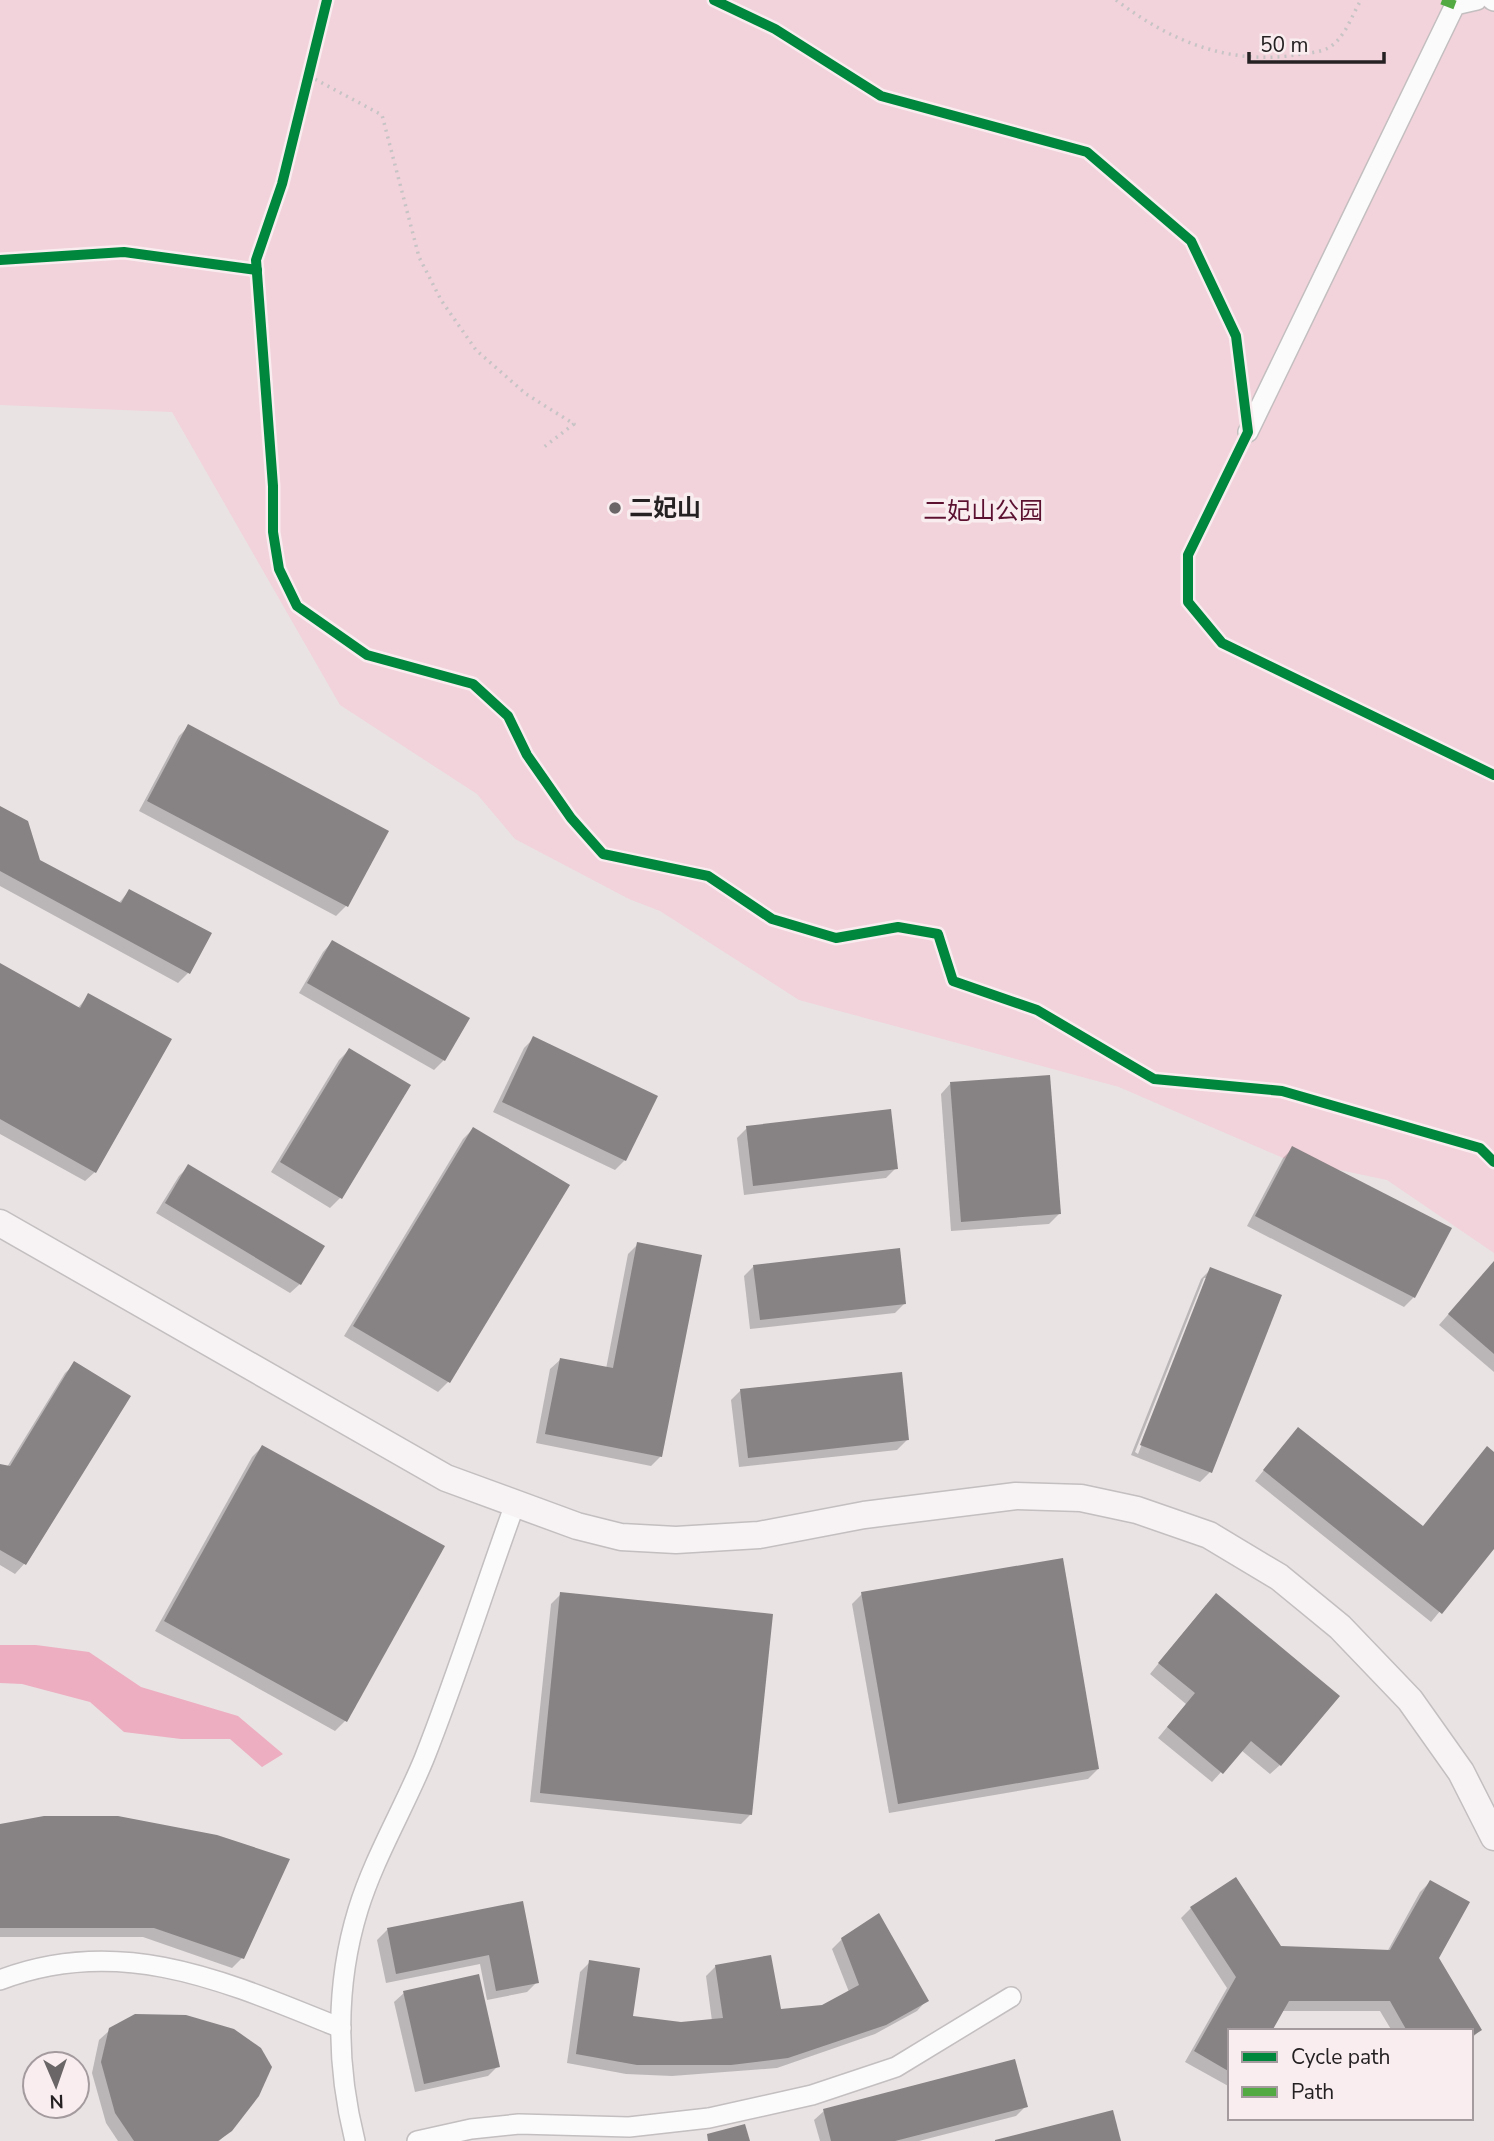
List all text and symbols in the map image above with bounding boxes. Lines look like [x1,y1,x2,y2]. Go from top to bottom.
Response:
scale bar [1249,21,1384,65]
text: 50 m [1260,31,1309,59]
place label: 二妃山 [629,492,701,524]
park label: 二妃山公园 [923,495,1043,527]
marker: 二妃山 [607,500,623,516]
legend [1228,2029,1473,2120]
text: Cycle path [1291,2043,1390,2071]
north arrow [21,2050,91,2120]
text: Path [1291,2078,1334,2106]
text: N [49,2088,64,2114]

